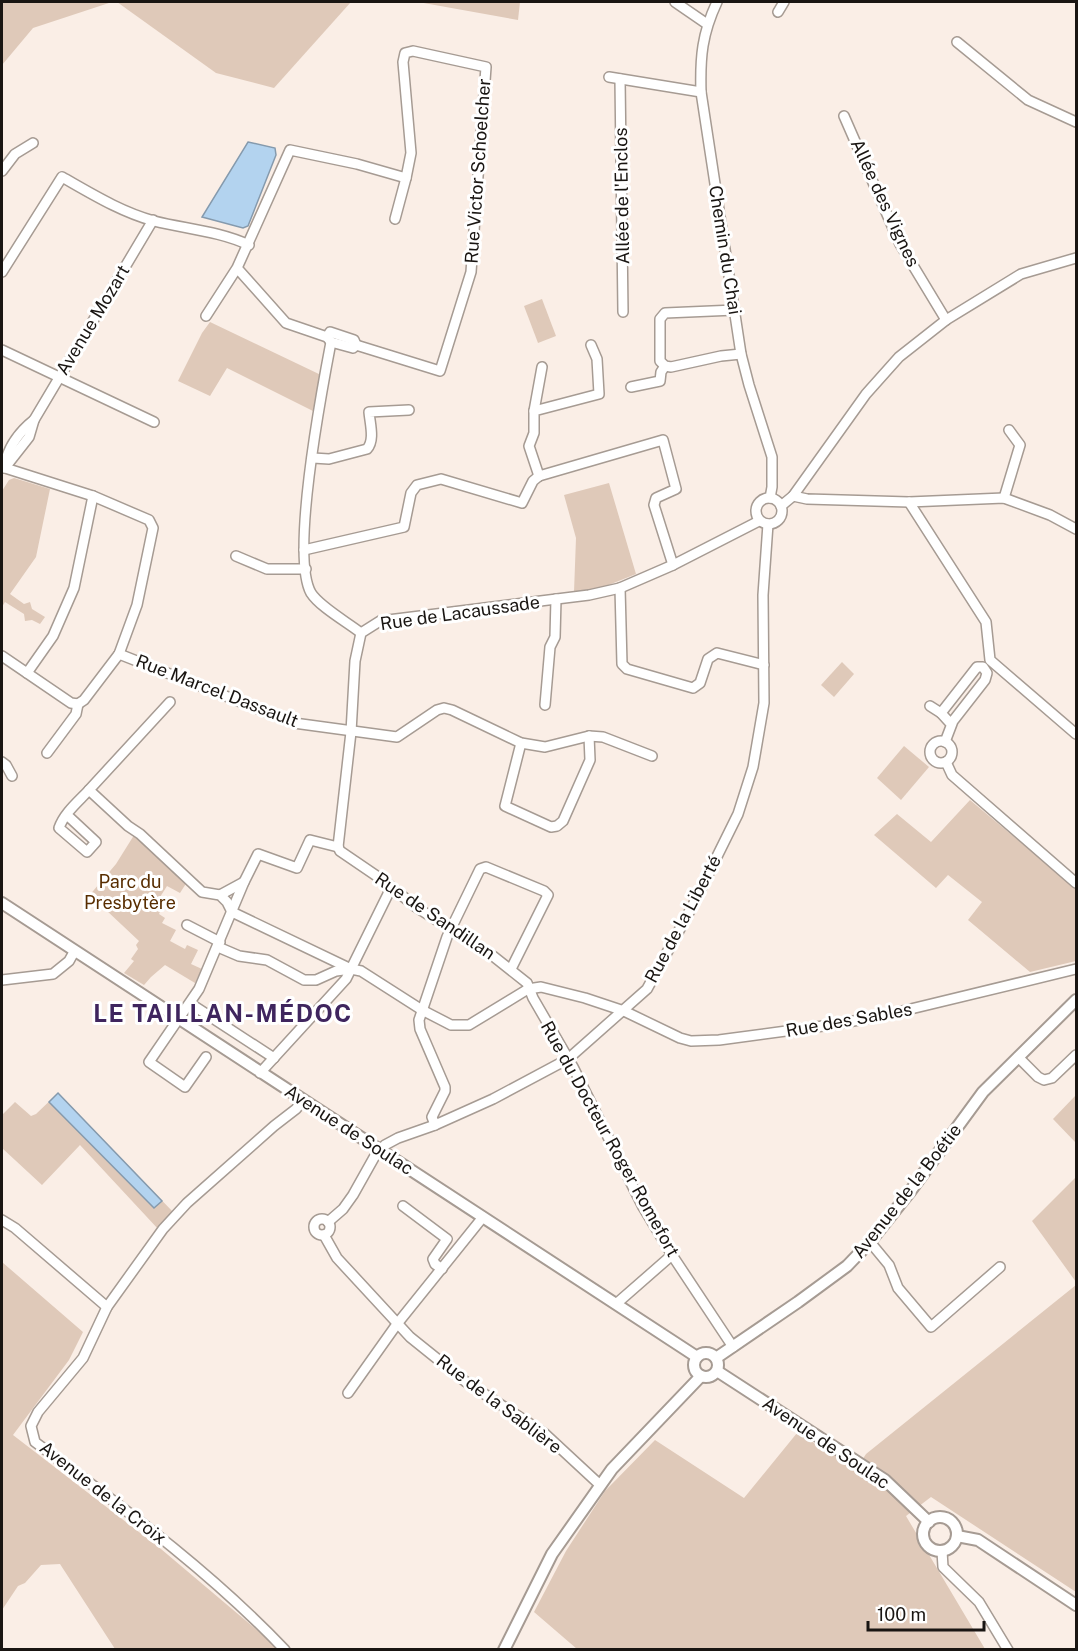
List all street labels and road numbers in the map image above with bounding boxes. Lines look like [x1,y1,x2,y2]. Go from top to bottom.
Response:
street label: Rue Victor Schoelcher [461,78,494,264]
street label: Allée de l'Enclos [610,127,633,265]
street label: Allée des Vignes [847,136,924,270]
street label: Chemin du Chai [705,184,746,316]
street label: Avenue Mozart [52,261,134,378]
street label: Rue de Lacaussade [379,591,541,634]
street label: Rue Marcel Dassault [133,650,301,731]
street label: Rue de la Liberté [640,851,725,986]
street label: Rue de Sandillan [371,868,499,964]
street label: Rue des Sables [784,998,914,1041]
street label: Rue du Docteur Roger Romefort [537,1017,684,1260]
street label: Avenue de Soulac [281,1080,417,1179]
street label: Avenue de la Boétie [848,1119,966,1262]
street label: Rue de la Sablière [433,1350,566,1458]
street label: Avenue de Soulac [759,1392,894,1493]
street label: Avenue de la Croix [36,1437,171,1549]

